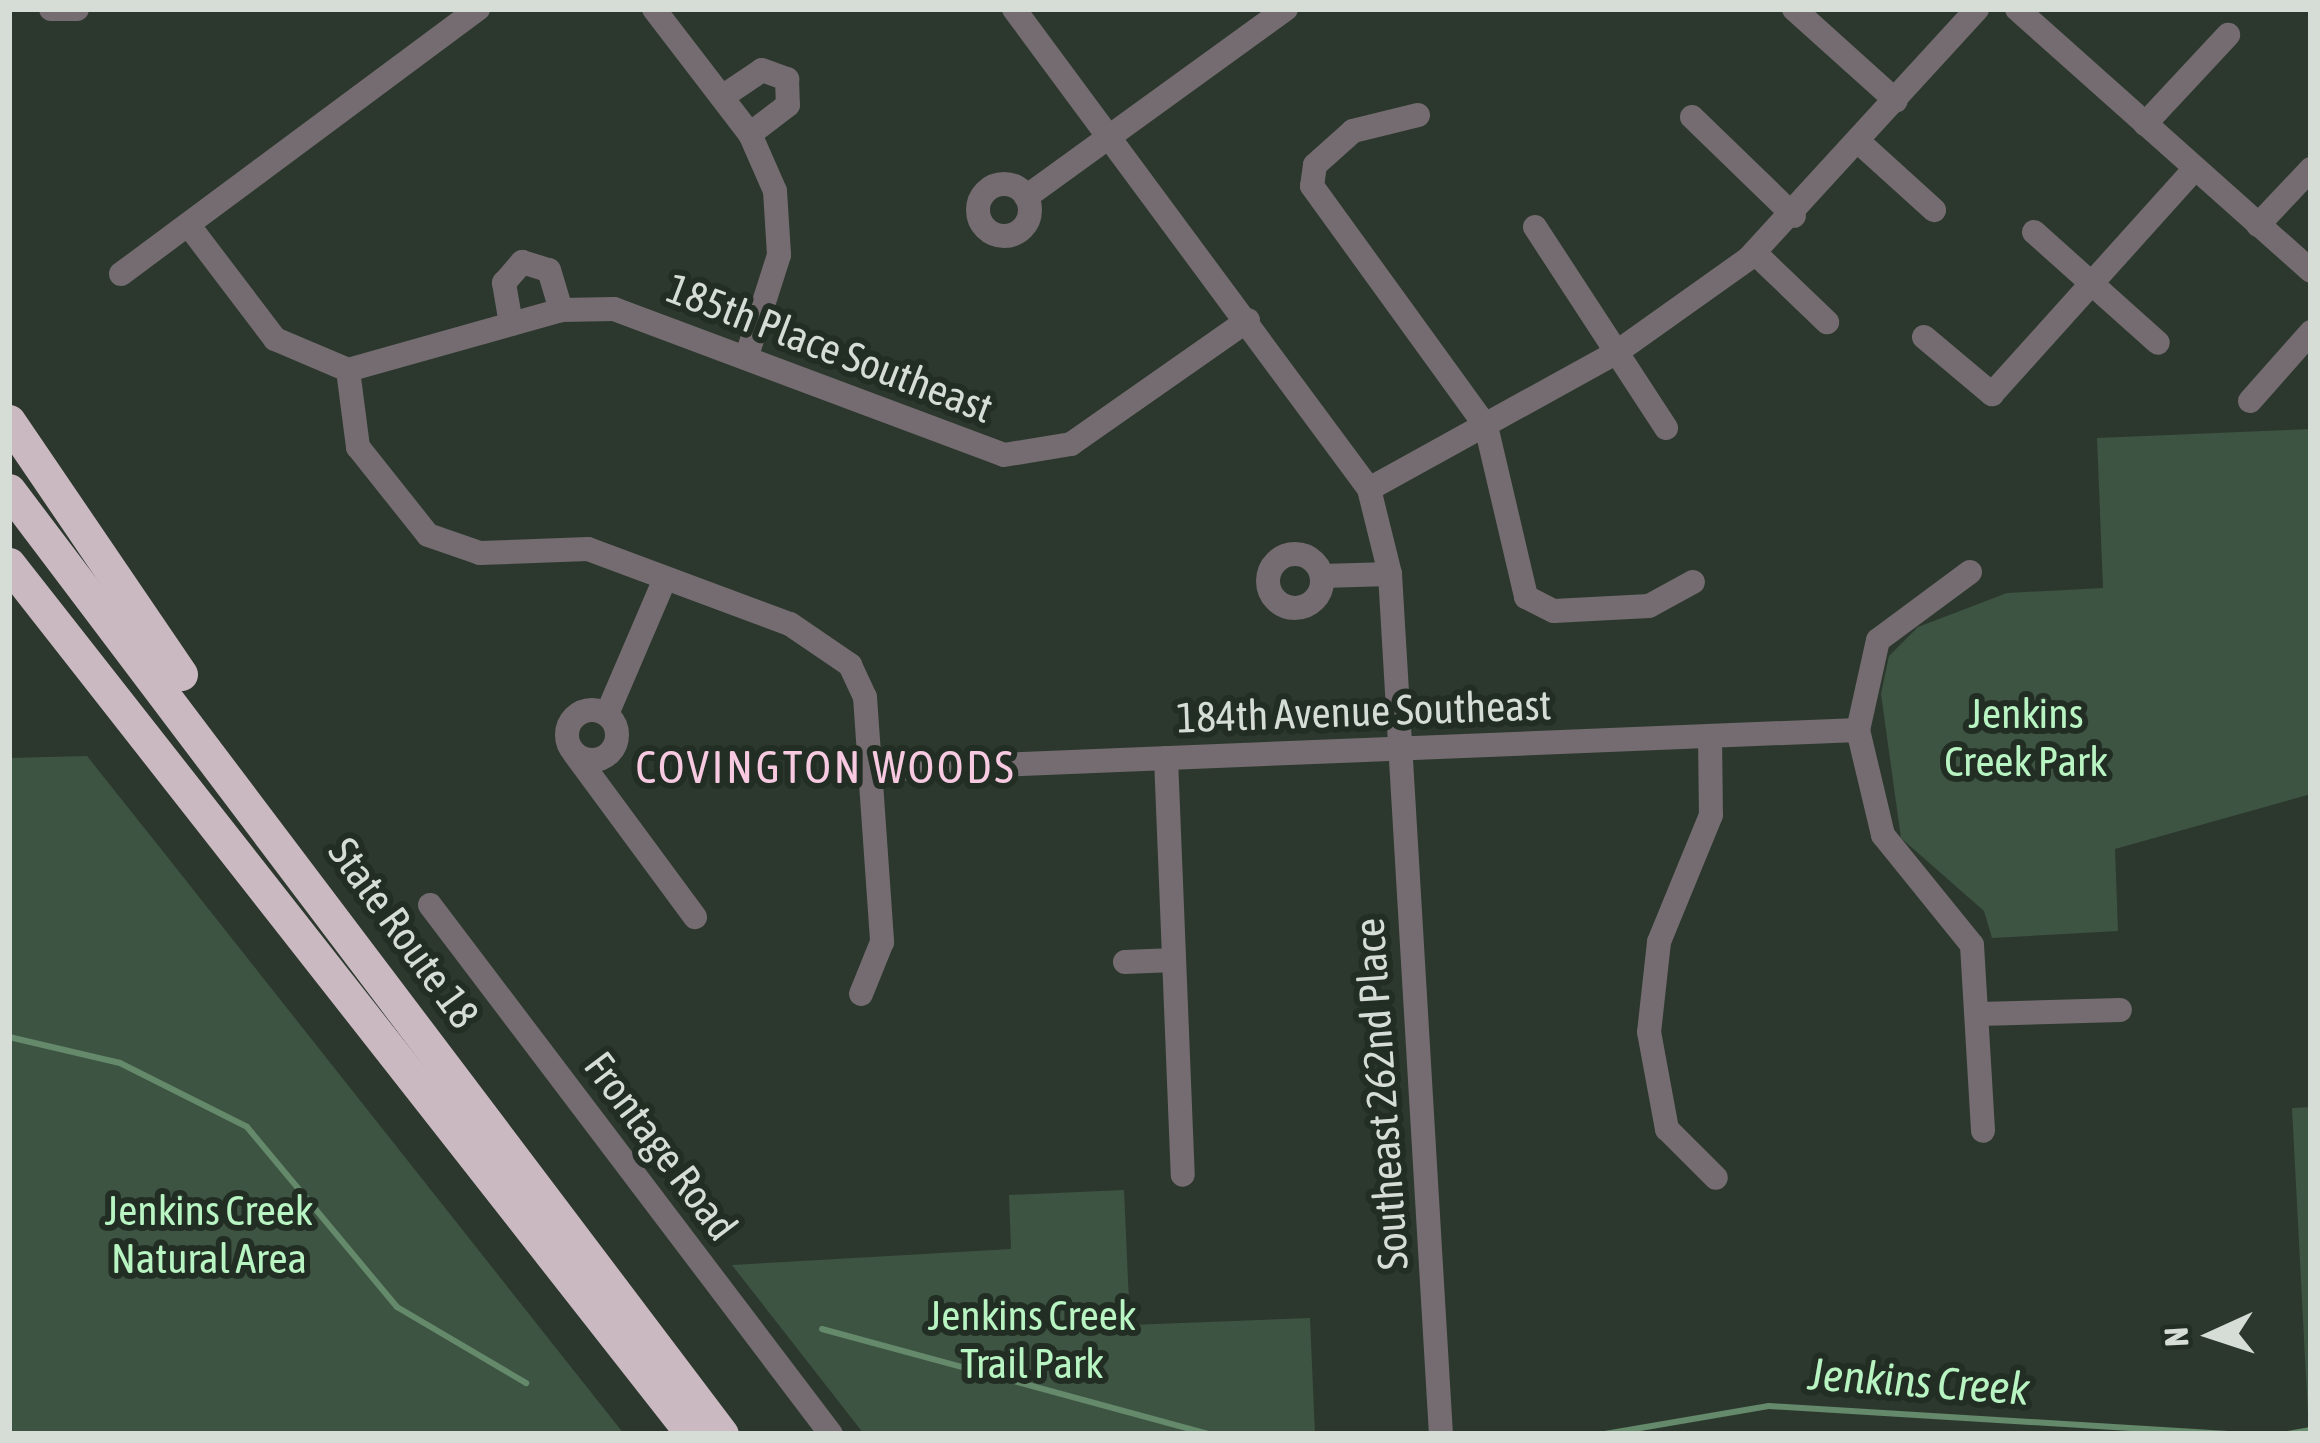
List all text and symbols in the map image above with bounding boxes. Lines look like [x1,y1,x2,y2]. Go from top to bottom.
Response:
street label: 185th Place Southeast [660,263,1000,433]
street label: 184th Avenue Southeast [1176,679,1552,743]
park label: Jenkins Creek Park [1944,688,2108,786]
district label: COVINGTON WOODS [636,741,1016,795]
street label: State Route 18 [318,828,490,1038]
street label: Southeast 262nd Place [1344,916,1418,1272]
street label: Frontage Road [574,1042,748,1250]
park label: Jenkins Creek Natural Area [105,1185,313,1284]
north arrow [2152,1275,2272,1395]
park label: Jenkins Creek Trail Park [928,1290,1136,1388]
text: N [2157,1326,2196,1348]
water label: Jenkins Creek [1807,1347,2031,1417]

